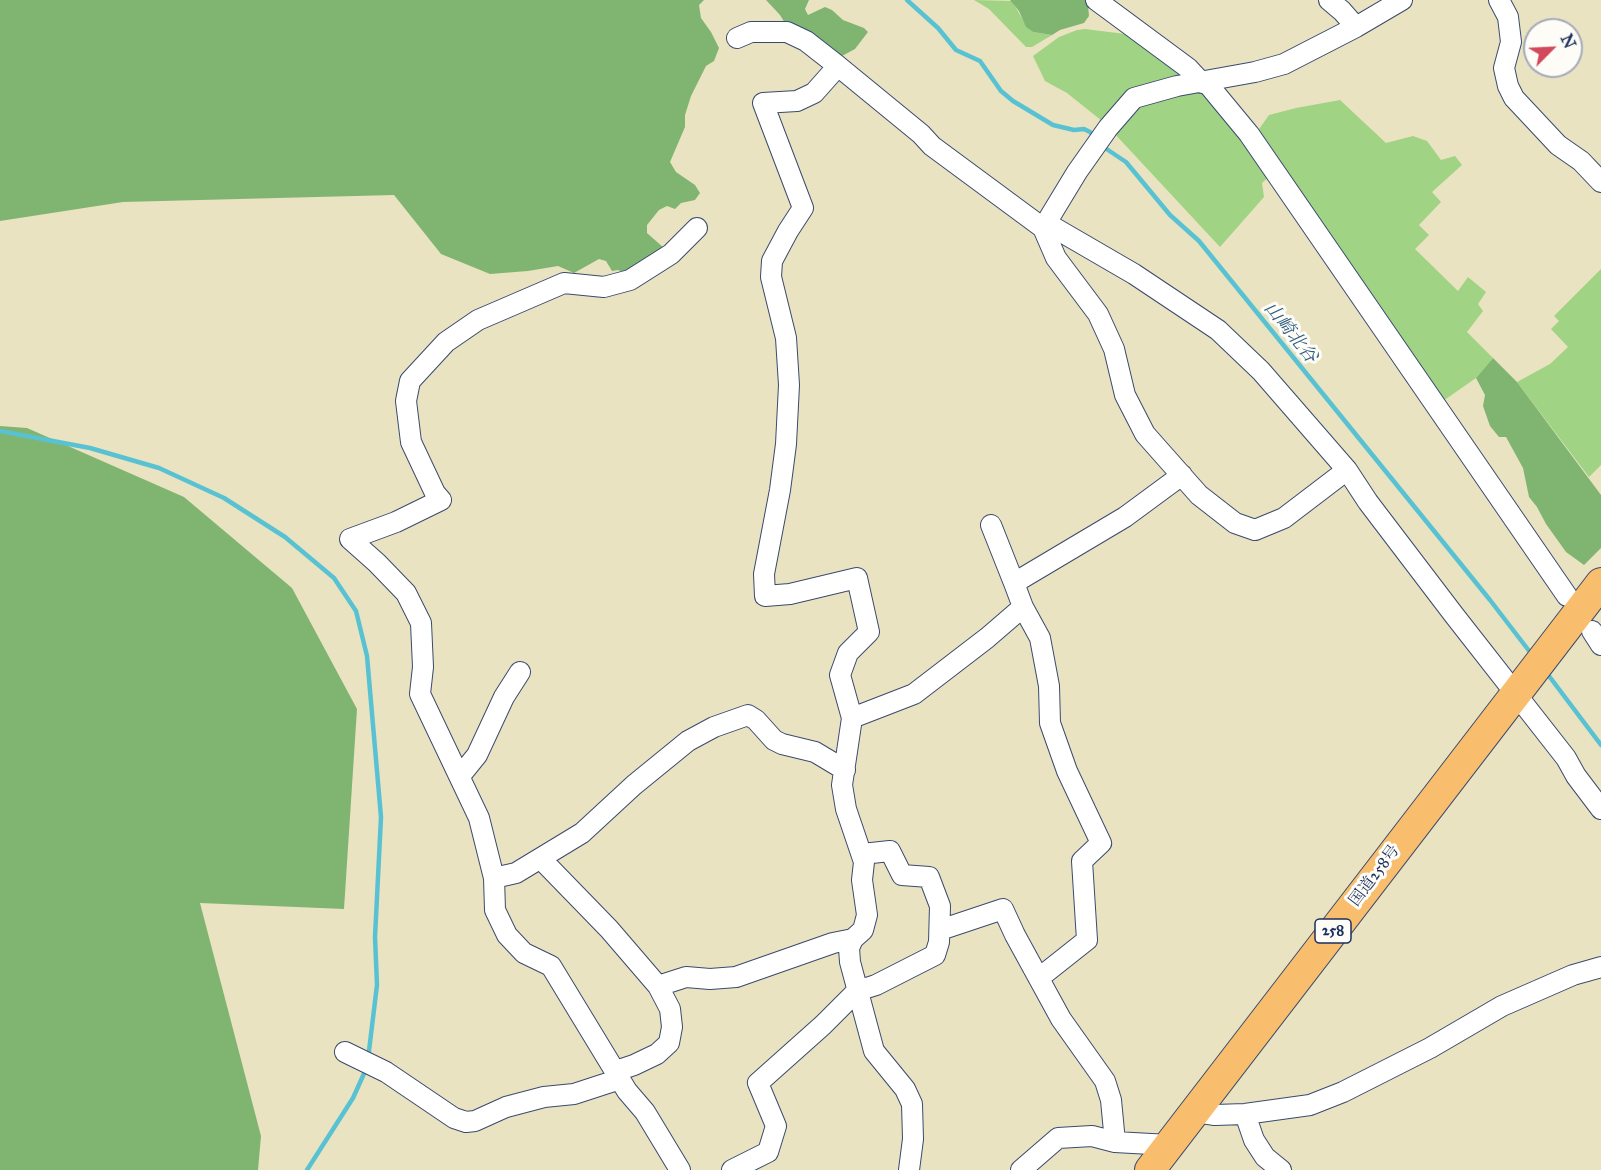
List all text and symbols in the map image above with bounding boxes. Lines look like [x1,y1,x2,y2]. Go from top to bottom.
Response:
north arrow [1523,18,1583,78]
text: N [1557,31,1580,51]
water label: 山崎北谷 [1259,298,1321,368]
street label: 国道258号 [1346,842,1404,910]
road number: 258 [1315,919,1351,943]

